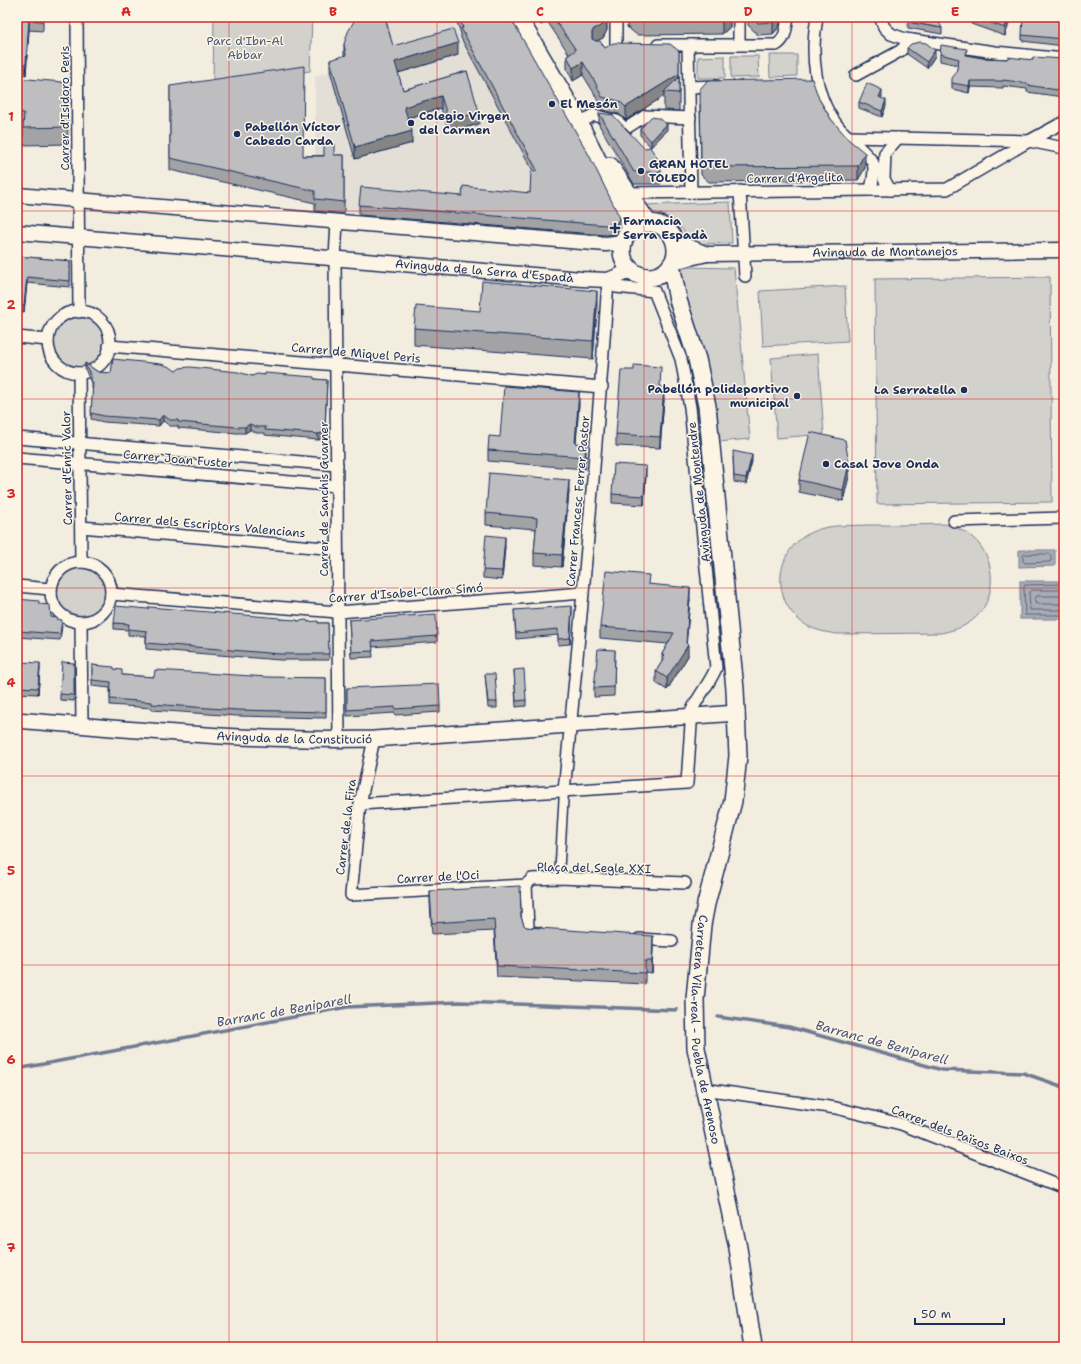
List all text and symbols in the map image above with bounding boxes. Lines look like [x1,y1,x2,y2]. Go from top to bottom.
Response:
text: A [121,3,131,20]
text: B [329,3,337,20]
text: C [536,3,544,20]
text: D [743,3,753,20]
text: E [951,3,960,20]
park label: Parc d'Ibn-Al Abbar [207,33,284,63]
street label: Carrer d'Isidoro Peris [57,46,73,170]
place label: El Mesón [560,96,618,112]
marker: El Mesón [547,99,557,109]
text: 1 [8,108,14,125]
place label: Colegio Virgen del Carmen [419,108,510,138]
marker: Colegio Virgen del Carmen [406,118,416,128]
place label: Pabellón Víctor Cabedo Carda [245,119,341,149]
marker: Pabellón Víctor Cabedo Carda [232,129,242,139]
place label: GRAN HOTEL TOLEDO [649,156,729,186]
marker: GRAN HOTEL TOLEDO [636,166,646,176]
street label: Carrer d'Argelita [746,169,844,187]
place label: Farmacia Serra Espadà [623,213,708,243]
marker: Farmacia Serra Espadà [610,223,620,233]
street label: Avinguda de Montanejos [812,243,958,261]
street label: Avinguda de la Serra d'Espadà [394,255,575,286]
text: 2 [6,296,16,313]
street label: Carrer de Miquel Peris [291,339,421,367]
place label: Pabellón polideportivo municipal [648,381,789,411]
place label: La Serratella [874,382,957,398]
marker: La Serratella [959,385,969,395]
marker: Pabellón polideportivo municipal [792,391,802,401]
street label: Carrer d'Enric Valor [58,410,76,526]
street label: Carrer Francesc Ferrer Pastor [563,414,593,587]
street label: Carrer de Sanchis Guarner [316,421,332,577]
street label: Avinguda de Montendre [684,421,714,563]
street label: Carrer Joan Fuster [122,446,234,472]
place label: Casal Jove Onda [834,456,940,472]
marker: Casal Jove Onda [821,459,831,469]
text: 3 [6,485,16,502]
street label: Carrer dels Escriptors Valencians [114,509,306,541]
street label: Carrer d'Isabel-Clara Simó [328,580,484,606]
text: 4 [6,674,16,691]
street label: Avinguda de la Constitució [216,728,372,747]
street label: Carrer de la Fira [332,777,360,876]
street label: Plaça del Segle XXI [537,859,652,877]
text: 5 [7,862,15,879]
street label: Carrer de l'Oci [396,867,480,887]
street label: Carretera Vila-real - Puebla de Arenoso [687,913,724,1146]
water label: Barranc de Beniparell [215,990,353,1031]
water label: Barranc de Beniparell [814,1017,950,1068]
text: 6 [6,1051,16,1068]
street label: Carrer dels Països Baixos [889,1101,1031,1169]
text: 7 [6,1239,16,1256]
scale bar [915,1300,1004,1326]
text: 50 m [921,1306,951,1322]

